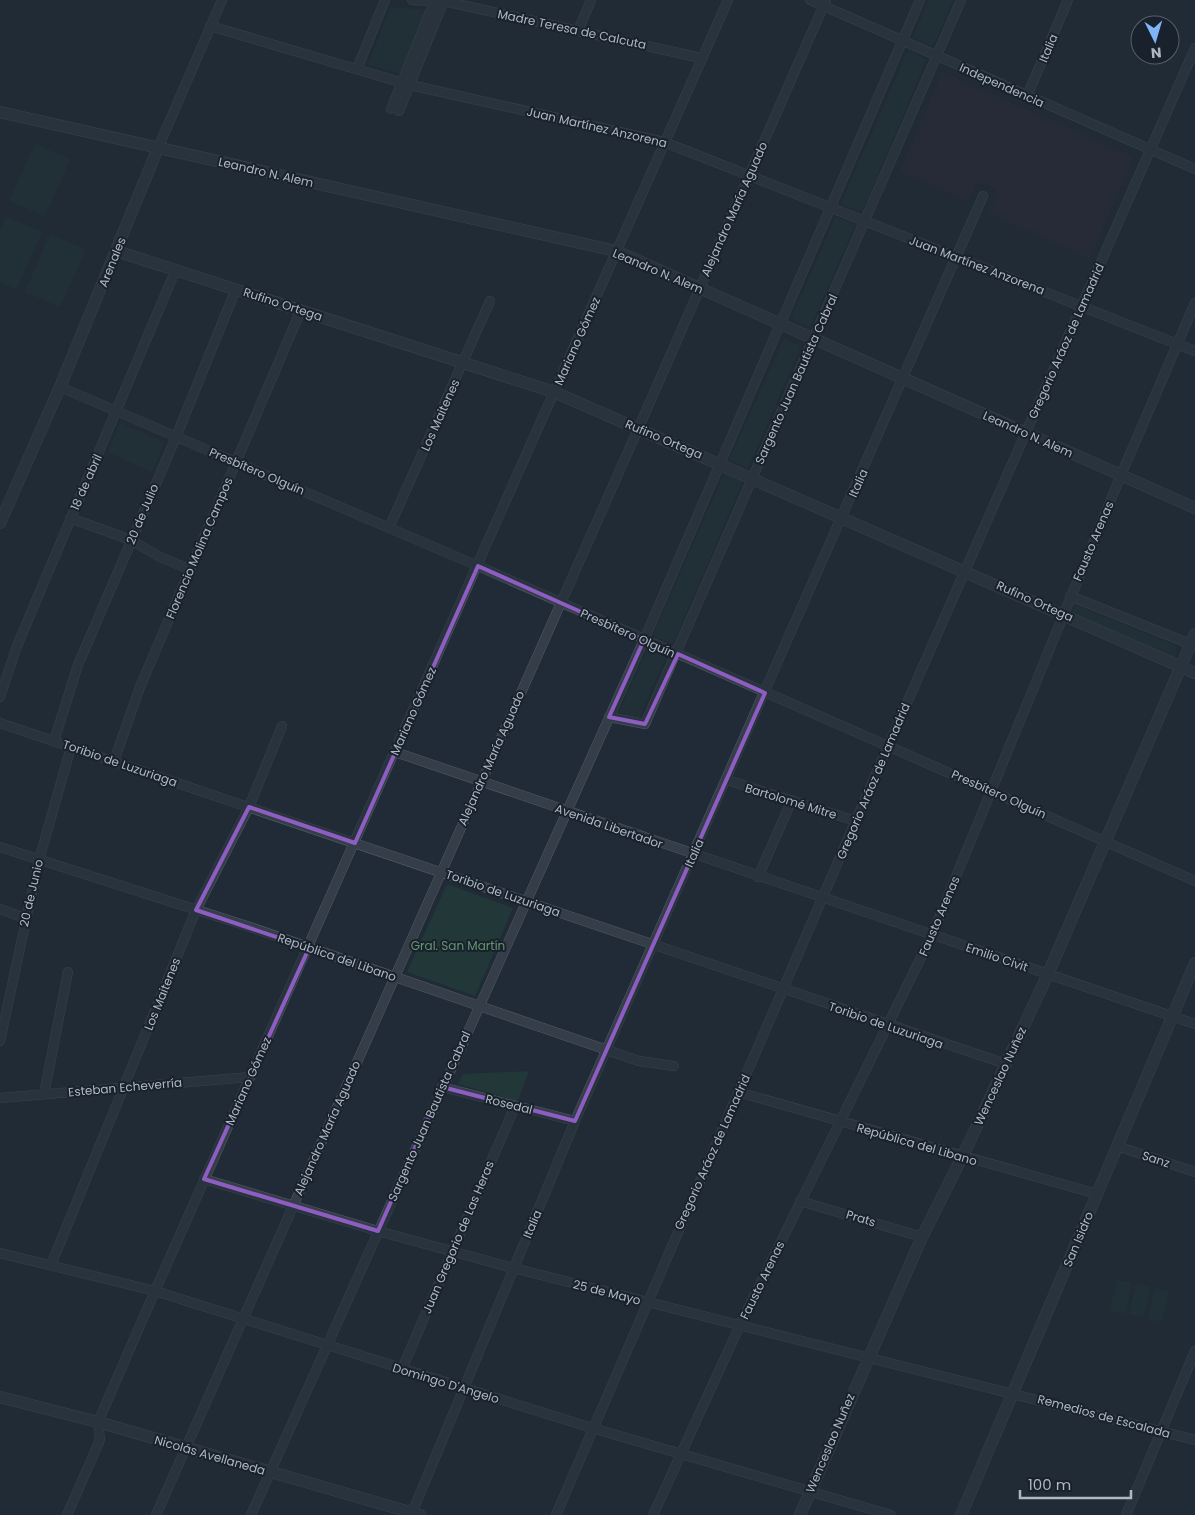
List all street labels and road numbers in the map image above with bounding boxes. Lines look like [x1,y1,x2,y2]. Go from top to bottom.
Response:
street label: Madre Teresa de Calcuta [496,5,648,53]
street label: Italia [1034,31,1062,65]
street label: Independencia [957,59,1047,111]
street label: Juan Martínez Anzorena [525,103,669,151]
street label: Alejandro María Aguado [697,139,772,279]
street label: Leandro N. Alem [217,153,315,191]
street label: Juan Martínez Anzorena [907,231,1047,299]
street label: Arenales [94,234,130,290]
street label: Leandro N. Alem [610,244,706,298]
street label: Gregorio Aráoz de Lamadrid [1024,261,1108,421]
street label: Rufino Ortega [241,283,325,325]
street label: Sargento Juan Bautista Cabral [751,291,841,467]
street label: Mariano Gómez [550,294,604,388]
street label: Los Maitenes [417,376,463,454]
street label: Leandro N. Alem [980,407,1076,461]
street label: Rufino Ortega [623,415,705,463]
street label: Presbítero Olguín [207,443,307,499]
street label: 18 de abril [66,451,106,513]
street label: Italia [844,466,872,500]
street label: Florencio Molina Campos [161,475,237,621]
street label: 20 de Julio [122,481,162,547]
street label: Fausto Arenas [1068,498,1118,584]
street label: Rufino Ortega [994,576,1076,626]
street label: Presbítero Olguín [578,604,678,662]
street label: Mariano Gómez [386,664,440,758]
street label: Alejandro María Aguado [454,688,529,828]
street label: Gregorio Aráoz de Lamadrid [832,700,914,862]
street label: Toribio de Luzuriaga [60,735,180,791]
street label: Presbítero Olguín [949,765,1049,823]
street label: Bartolomé Mitre [743,779,839,823]
street label: Avenida Libertador [553,800,666,853]
street label: Italia [680,836,708,870]
street label: 20 de Junio [15,857,47,928]
street label: Toribio de Luzuriaga [443,865,563,921]
street label: Fausto Arenas [914,873,964,959]
street label: República del Libano [275,929,399,985]
street label: Emilio Civit [964,938,1030,976]
street label: Los Maitenes [140,955,184,1033]
street label: Toribio de Luzuriaga [826,997,946,1053]
street label: Wenceslao Nuñez [970,1024,1030,1128]
street label: Sargento Juan Bautista Cabral [384,1028,474,1204]
street label: Mariano Gómez [221,1034,275,1128]
street label: Alejandro María Aguado [290,1058,365,1198]
street label: Gregorio Aráoz de Lamadrid [670,1072,754,1232]
street label: Esteban Echeverría [67,1074,183,1100]
street label: Rosedal [484,1090,534,1118]
street label: República del Libano [855,1119,980,1169]
street label: Sanz [1140,1147,1172,1171]
street label: Juan Gregorio de Las Heras [418,1158,498,1316]
street label: Prats [844,1205,878,1231]
street label: Italia [518,1207,546,1241]
street label: San Isidro [1059,1208,1097,1269]
street label: Fausto Arenas [736,1238,788,1322]
street label: 25 de Mayo [571,1275,643,1309]
street label: Domingo D'Angelo [391,1359,502,1407]
street label: Remedios de Escalada [1036,1390,1172,1442]
street label: Wenceslao Nuñez [801,1391,859,1495]
street label: Nicolás Avellaneda [153,1431,267,1479]

